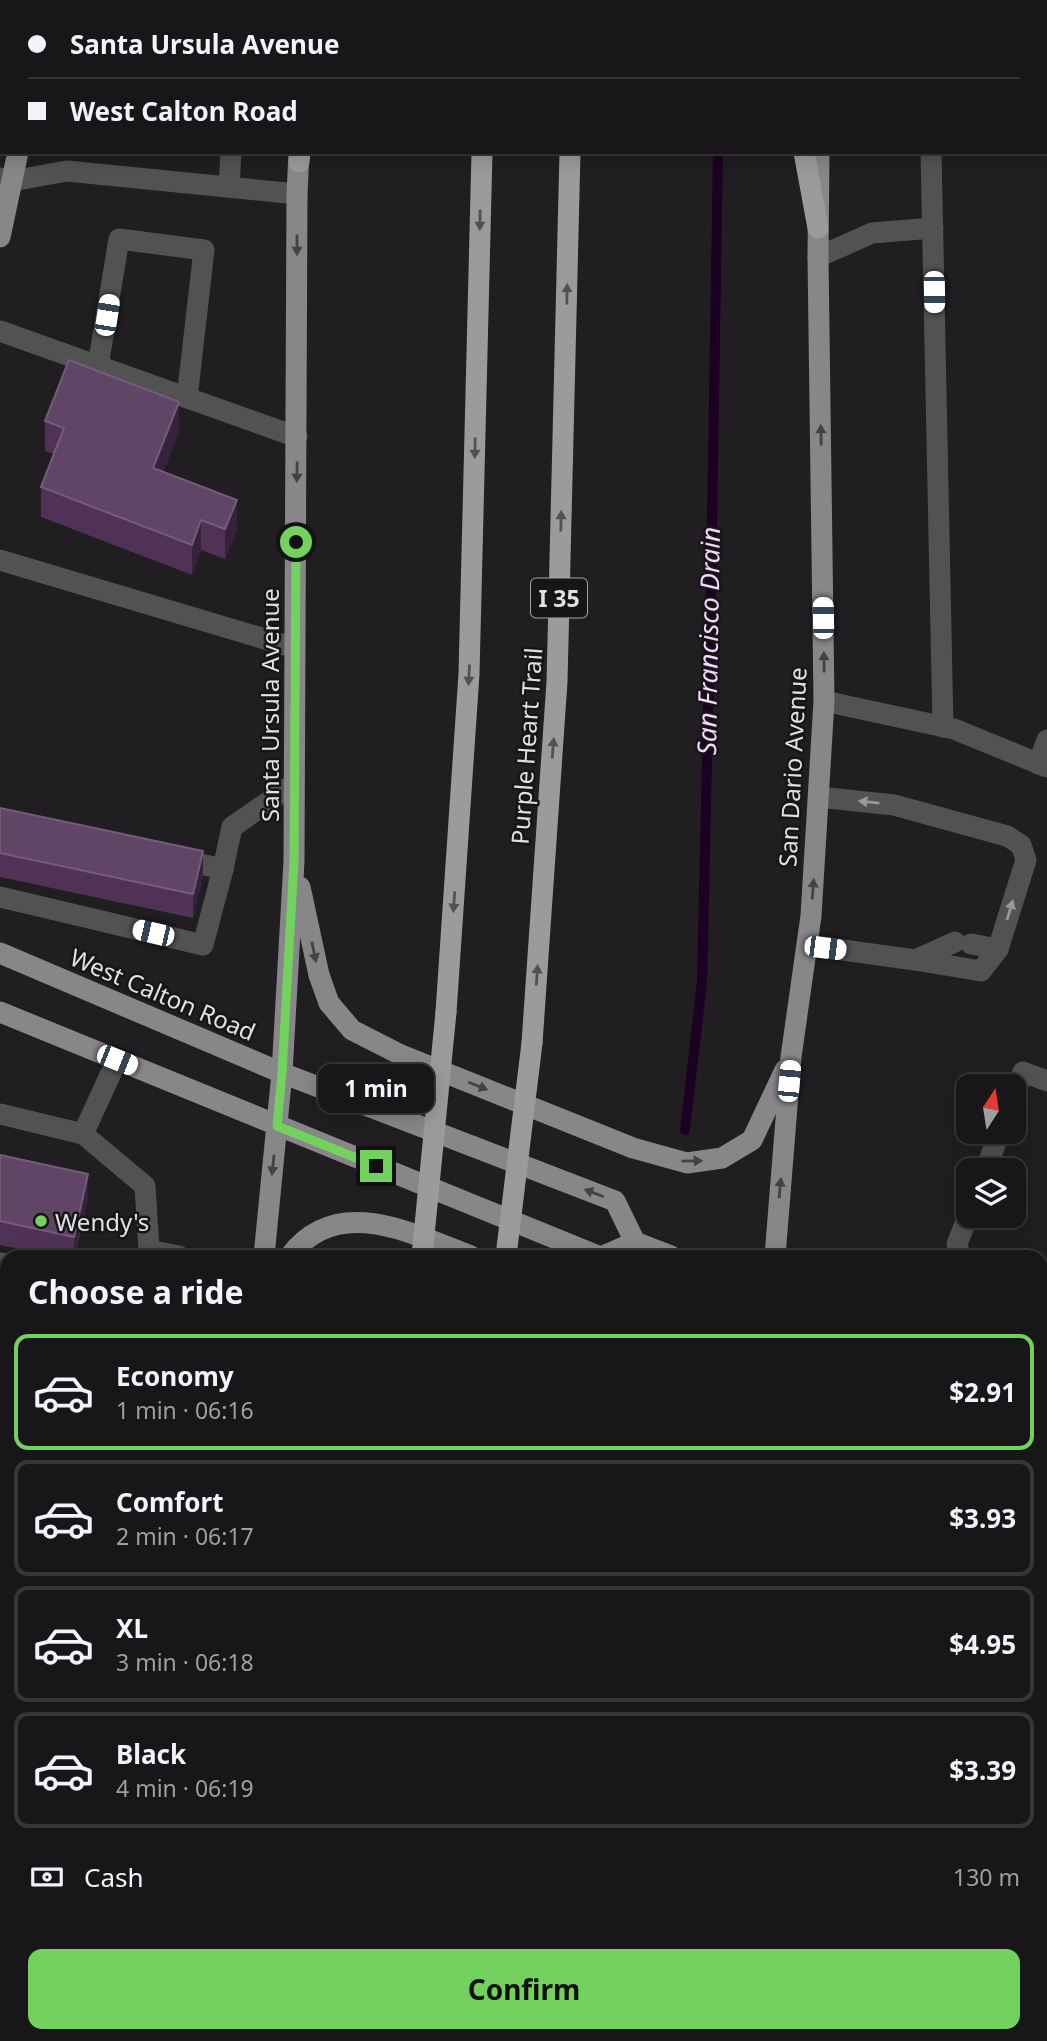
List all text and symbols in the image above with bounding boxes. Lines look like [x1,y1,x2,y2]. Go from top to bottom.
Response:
text: Santa Ursula Avenue [70,26,339,62]
text: West Calton Road [70,93,298,129]
one-way arrow [475,210,486,232]
one-way arrow [291,234,303,256]
car [924,271,945,313]
one-way arrow [561,282,572,304]
car [94,293,121,337]
one-way arrow [815,424,826,446]
one-way arrow [469,437,481,459]
one-way arrow [291,462,303,484]
one-way arrow [556,510,567,532]
route start [280,526,312,558]
water label: San Francisco Drain [688,527,728,755]
road number: I 35 [531,578,587,618]
street label: Santa Ursula Avenue [253,588,286,822]
car [813,597,834,639]
street label: Purple Heart Trail [503,647,549,845]
one-way arrow [818,651,830,673]
one-way arrow [463,665,474,687]
street label: San Dario Avenue [770,666,814,868]
one-way arrow [548,737,559,759]
one-way arrow [858,796,880,807]
one-way arrow [808,878,819,900]
one-way arrow [448,892,459,914]
one-way arrow [1006,900,1016,921]
car [131,918,176,948]
car [803,935,848,961]
street label: West Calton Road [65,940,261,1048]
one-way arrow [308,941,319,963]
one-way arrow [532,964,543,986]
car [94,1042,141,1078]
car [777,1059,802,1103]
callout: 1 min [318,1064,434,1114]
text: 1 min [344,1072,408,1104]
north arrow [956,1074,1026,1144]
map controls [956,1074,1026,1228]
one-way arrow [468,1080,489,1091]
route end [360,1150,392,1182]
one-way arrow [268,1154,279,1176]
one-way arrow [681,1155,703,1166]
button: layers [956,1158,1026,1228]
one-way arrow [775,1177,786,1199]
one-way arrow [584,1187,605,1198]
place label: Wendy's [55,1205,149,1238]
marker: Wendy's [33,1213,49,1229]
text: Choose a ride [28,1270,244,1313]
text: Economy [116,1358,234,1394]
icon: car [32,1361,95,1424]
text: $2.91 [949,1374,1016,1410]
text: 1 min · 06:16 [116,1394,254,1426]
text: Comfort [116,1484,224,1520]
icon: car [32,1487,95,1550]
text: $3.93 [949,1500,1016,1536]
text: 2 min · 06:17 [116,1520,254,1552]
text: XL [116,1610,148,1646]
icon: car [32,1613,95,1676]
text: $4.95 [949,1626,1016,1662]
text: 3 min · 06:18 [116,1646,254,1678]
text: Black [116,1736,186,1772]
icon: car [32,1739,95,1802]
text: $3.39 [949,1752,1016,1788]
text: 4 min · 06:19 [116,1772,254,1804]
icon: cash [28,1858,66,1896]
text: Cash [84,1859,144,1895]
text: 130 m [953,1861,1020,1893]
button: Confirm [28,1949,1020,2029]

